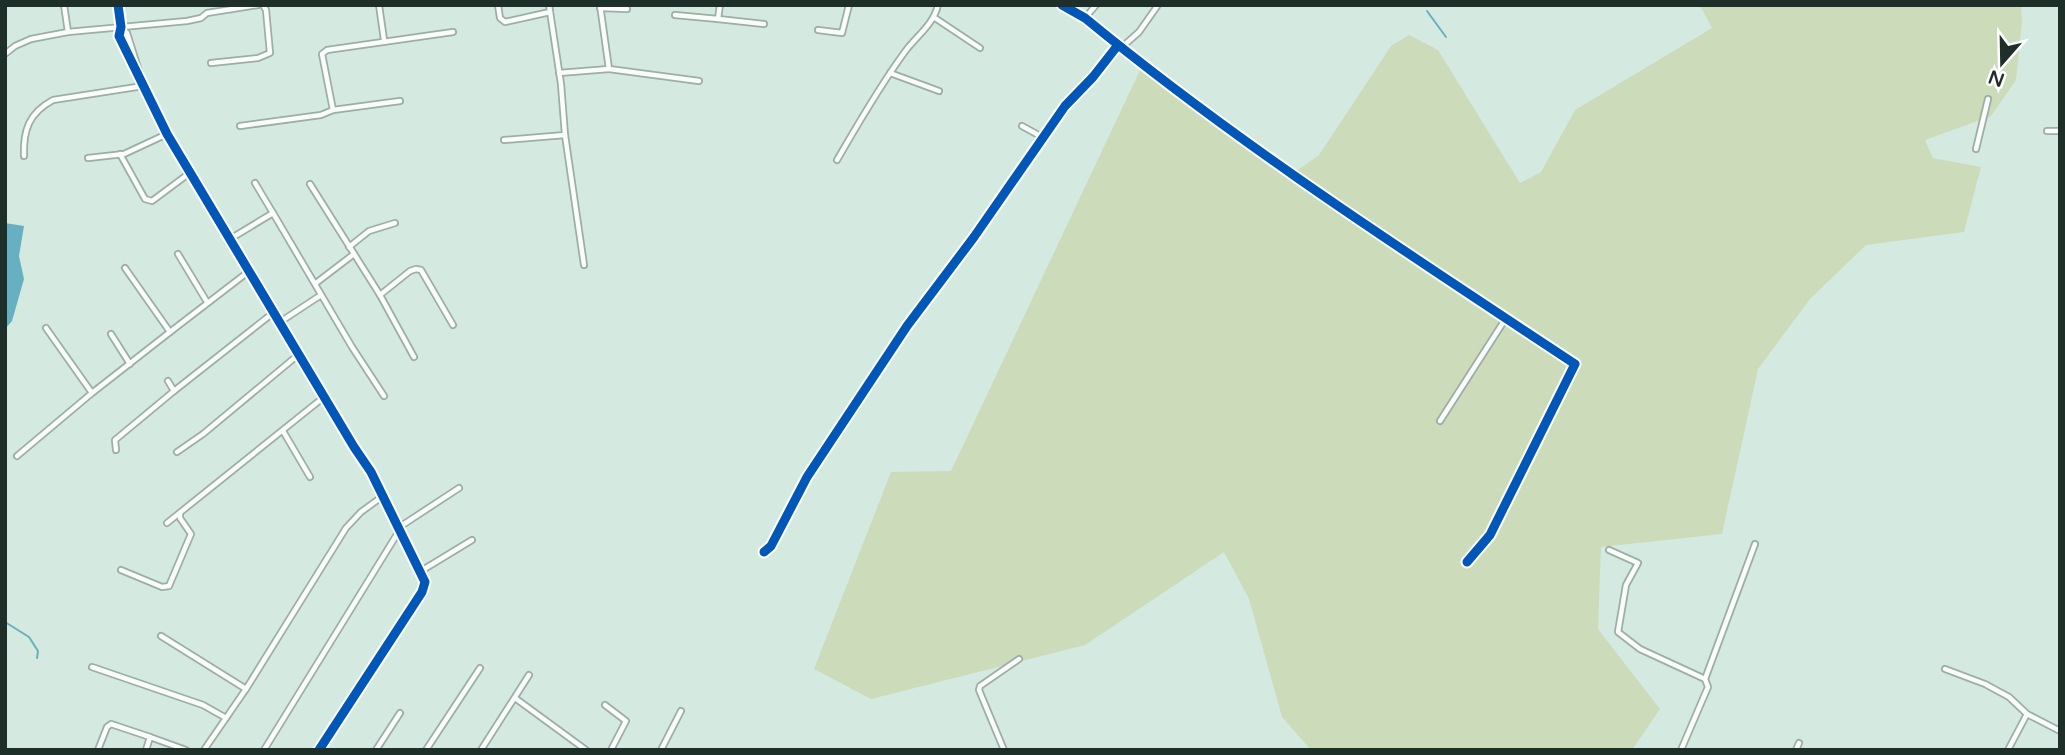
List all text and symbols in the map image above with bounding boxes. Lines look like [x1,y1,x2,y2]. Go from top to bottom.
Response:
north arrow [1967,28,2037,98]
text: N [1986,65,2007,91]

